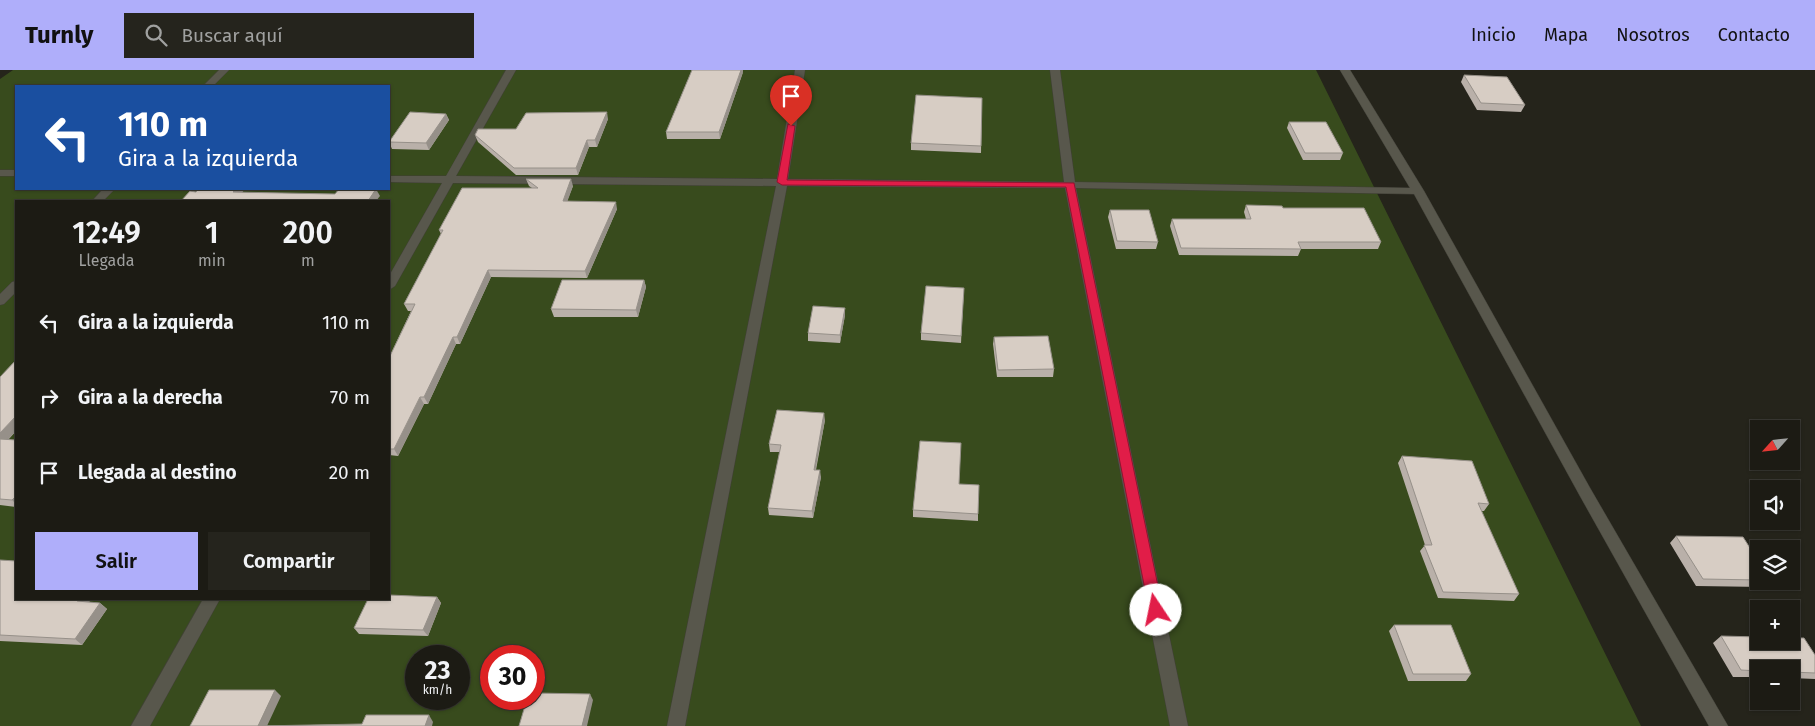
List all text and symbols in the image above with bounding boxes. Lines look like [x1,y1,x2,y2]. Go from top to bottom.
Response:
search box [124,13,474,58]
text: Turnly [25,21,94,49]
icon: search [142,21,170,49]
text: Buscar aquí [182,24,283,47]
text: Inicio [1471,24,1516,46]
text: Mapa [1544,24,1588,46]
text: Nosotros [1616,24,1690,46]
text: Contacto [1718,24,1790,46]
pin [770,75,812,126]
icon: arrive [777,82,805,110]
text: 110 m [118,103,208,145]
icon: left [35,105,100,170]
text: Gira a la izquierda [118,145,298,172]
text: 12:49 [72,215,141,251]
text: 1 [205,215,219,251]
text: 200 [283,215,333,251]
text: Llegada [78,251,135,270]
text: min [198,251,226,270]
text: m [301,251,315,270]
icon: left [35,309,63,337]
text: Gira a la izquierda [78,311,234,334]
text: 110 m [322,311,370,334]
icon: right [35,384,63,412]
text: Gira a la derecha [78,386,223,409]
text: 70 m [330,386,370,409]
north arrow [1750,420,1800,470]
map controls [1750,420,1800,710]
icon: arrive [35,459,63,487]
text: Llegada al destino [78,461,237,484]
text: 20 m [329,461,370,484]
button: sound [1750,480,1800,530]
button: Salir [35,532,198,590]
button: Compartir [208,532,370,590]
button: layers [1750,540,1800,590]
position arrow [1129,583,1181,635]
button: + [1750,600,1800,650]
speed limit sign: 30 [480,645,545,710]
text: 23 [425,656,450,686]
button: − [1750,660,1800,710]
text: km/h [423,683,452,697]

